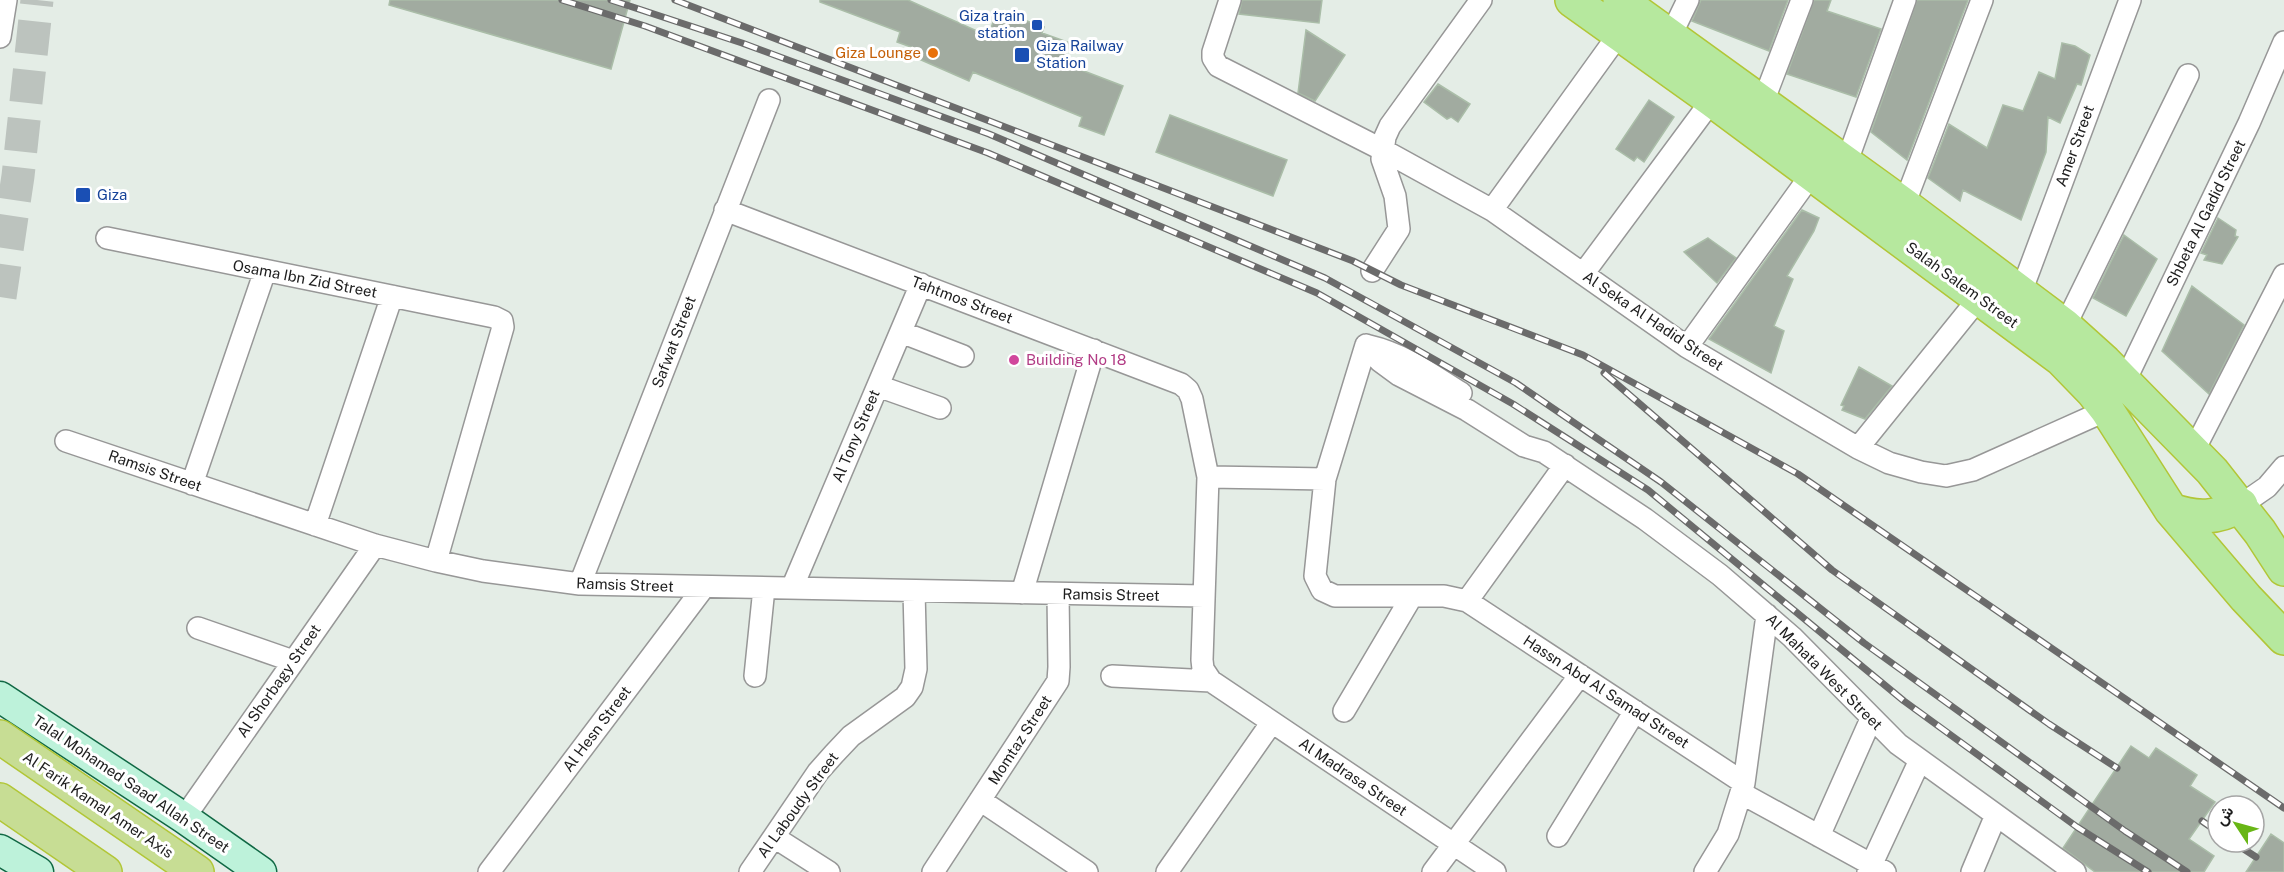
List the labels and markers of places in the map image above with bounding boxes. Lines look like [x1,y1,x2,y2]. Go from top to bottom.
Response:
place label: Giza train station [959,7,1025,41]
marker: Giza train station [1030,18,1044,32]
place label: Giza Railway Station [1036,37,1124,71]
place label: Giza Lounge [835,44,921,61]
marker: Giza Lounge [926,46,940,60]
marker: Giza Railway Station [1013,46,1031,64]
marker: Giza [74,186,92,204]
place label: Giza [97,186,127,203]
place label: Building No 18 [1026,351,1126,368]
marker: Building No 18 [1007,353,1021,367]

